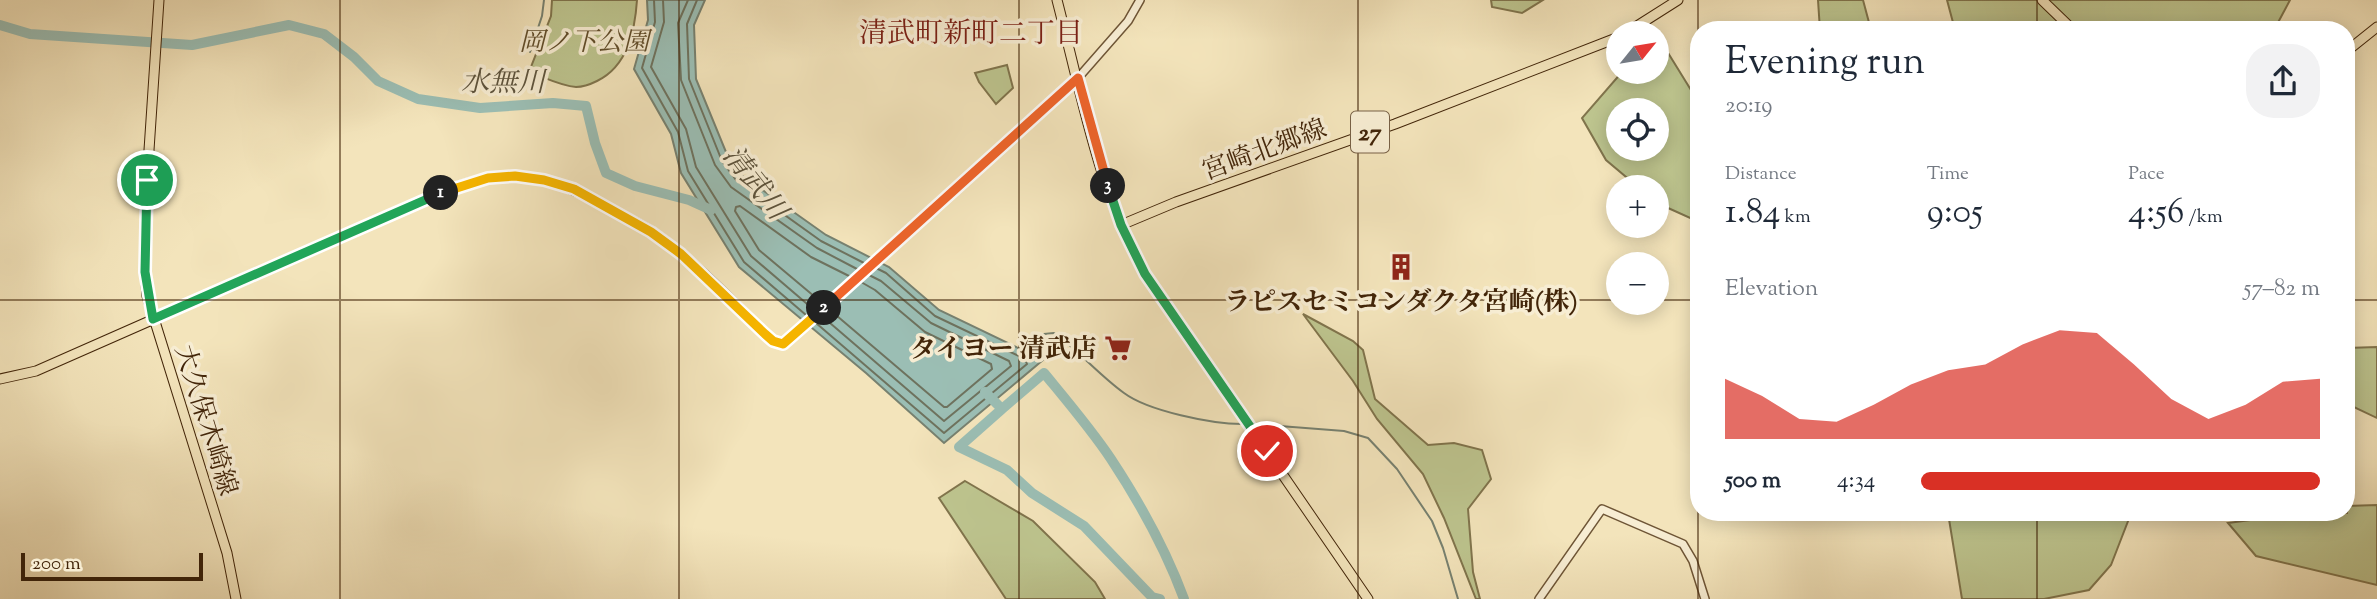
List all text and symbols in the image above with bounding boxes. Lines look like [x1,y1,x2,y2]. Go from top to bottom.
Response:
district label: 清武町新町二丁目 [859,15,1083,55]
north arrow [1606,21,1670,84]
map controls [1606,21,1669,315]
park label: 岡ノ下公園 [519,25,653,62]
text: Evening run [1725,37,1925,91]
button: share [2246,44,2320,118]
water label: 水無川 [461,64,548,104]
text: 20:19 [1725,90,1772,123]
button: locate [1606,98,1669,161]
street label: 宮崎北郷線 [1197,112,1332,191]
road number: 27 [1351,112,1389,152]
water label: 清武川 [712,138,797,232]
pin [117,150,177,210]
icon: arrive [128,161,166,199]
text: Distance [1725,161,1797,188]
text: Time [1927,161,1969,188]
text: Pace [2128,161,2165,188]
pin: 3 [1090,168,1126,204]
text: 3 [1104,172,1111,199]
button: + [1606,175,1669,238]
pin: 1 [424,176,458,210]
text: 1 [437,179,444,206]
text: 1.84 [1725,188,1781,239]
text: 9:05 [1927,188,1983,239]
text: 4:56 [2128,188,2184,239]
text: km [1781,204,1811,231]
text: /km [2184,204,2223,231]
building icon: ラピスセミコンダクタ宮崎(株) [1386,252,1416,282]
button: − [1606,252,1669,315]
text: Elevation [1725,273,1818,306]
text: 57–82 m [2244,273,2320,306]
place label: ラピスセミコンダクタ宮崎(株) [1224,285,1578,322]
pin: 2 [806,290,842,326]
text: 2 [819,294,828,321]
place label: タイヨー 清武店 [910,332,1097,369]
supermarket icon: タイヨー 清武店 [1103,333,1133,363]
street label: 大久保木崎線 [164,341,245,501]
pin [1237,421,1297,481]
icon: check [1248,432,1286,470]
text: 500 m [1725,465,1781,498]
text: 4:34 [1837,465,1875,498]
scale bar [21,550,203,582]
text: 200 m [32,551,81,578]

